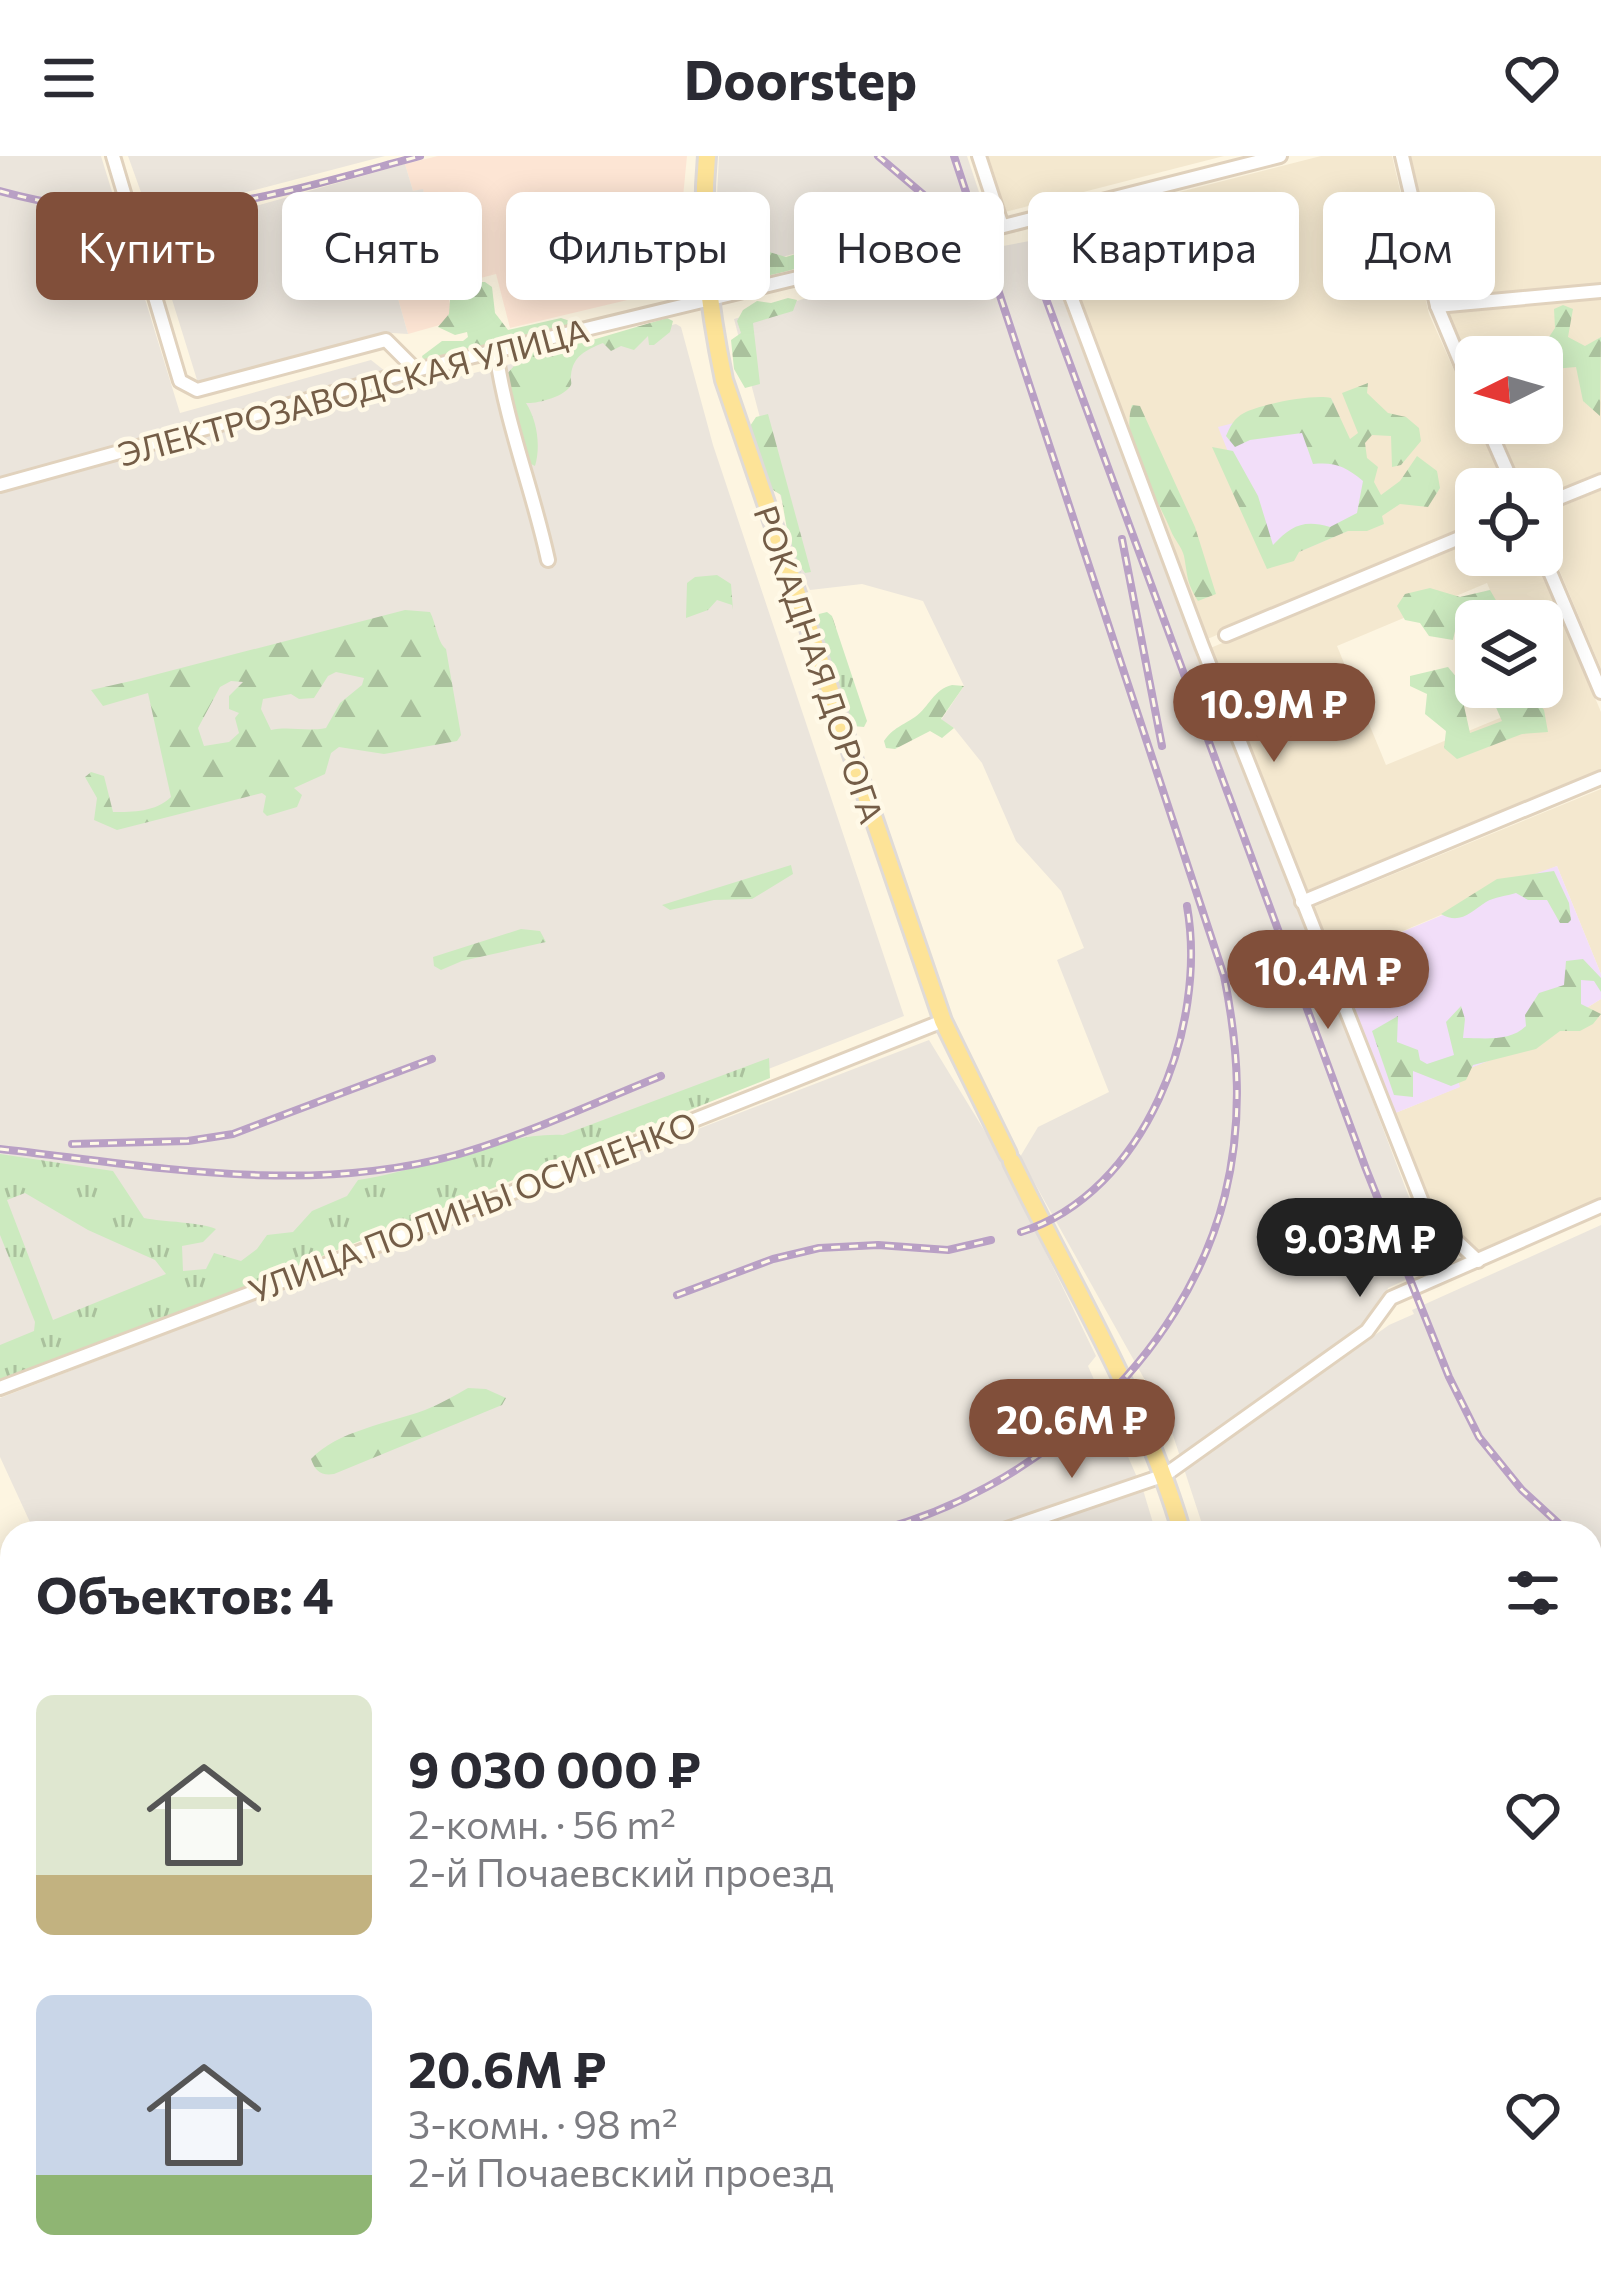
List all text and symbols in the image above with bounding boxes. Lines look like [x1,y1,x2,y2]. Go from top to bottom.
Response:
icon: menu [36,45,102,111]
text: Doorstep [684,45,917,111]
icon: heart [1499,45,1565,111]
chip: Купить [36,192,258,300]
chip: Снять [282,192,482,300]
chip: Фильтры [506,192,770,300]
chip: Новое [794,192,1004,300]
chip: Квартира [1028,192,1299,300]
chip: Дом [1323,192,1495,300]
street label: ЭЛЕКТРОЗАВОДСКАЯ УЛИЦА [113,308,593,474]
north arrow [1455,336,1563,444]
map controls [1455,336,1563,708]
button: locate [1455,468,1563,576]
street label: РОКАДНАЯ ДОРОГА [746,500,894,828]
button: layers [1455,600,1563,708]
pin: 10.9M ₽ [1163,663,1385,765]
text: 10.9M ₽ [1200,678,1348,726]
pin: 10.4M ₽ [1217,930,1439,1032]
text: 10.4M ₽ [1254,945,1402,993]
street label: УЛИЦА ПОЛИНЫ ОСИПЕНКО [242,1102,702,1310]
pin: 9.03M ₽ [1249,1198,1471,1300]
text: 9.03M ₽ [1284,1213,1436,1261]
pin: 20.6M ₽ [961,1379,1183,1481]
text: 20.6M ₽ [996,1394,1148,1442]
icon: filters [1500,1560,1566,1626]
text: Объектов: 4 [36,1562,334,1625]
text: 9 030 000 ₽ [408,1736,701,1799]
icon: home [132,1743,276,1887]
icon: heart [1500,1782,1566,1848]
text: 2-комн. · 56 m² [408,1799,676,1847]
text: 2-й Почаевский проезд [408,1847,834,1895]
text: 20.6M ₽ [408,2036,607,2099]
icon: home [132,2043,276,2187]
icon: heart [1500,2082,1566,2148]
text: 3-комн. · 98 m² [408,2099,678,2147]
text: 2-й Почаевский проезд [408,2147,834,2195]

